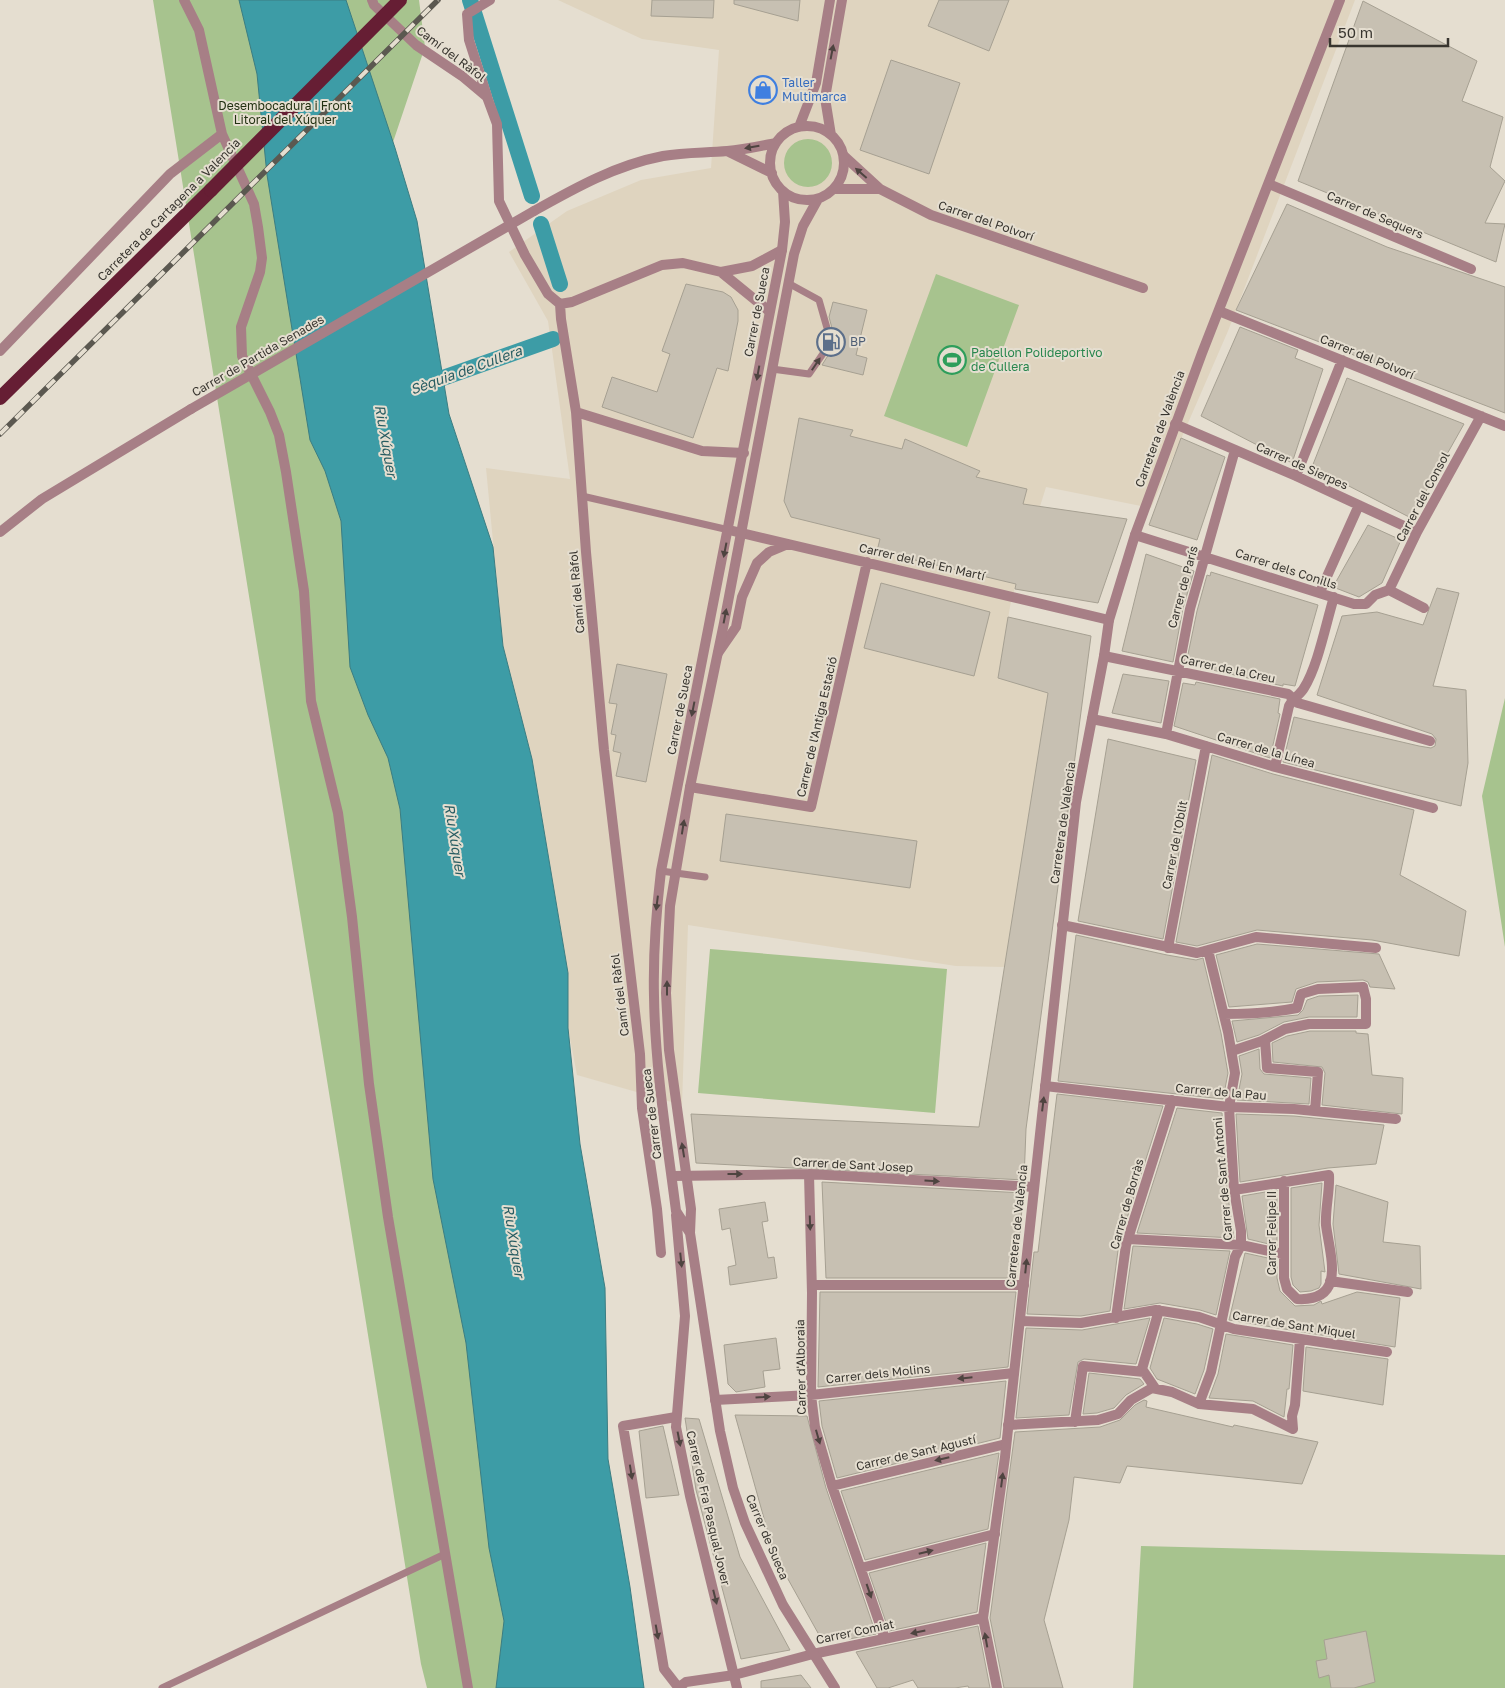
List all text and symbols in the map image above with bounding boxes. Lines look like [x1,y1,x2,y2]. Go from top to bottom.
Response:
scale bar [1330,15,1448,47]
street label: Camí del Ràfol [414,23,489,85]
text: 50 m [1338,23,1373,41]
one-way arrow [828,44,836,59]
shop icon: Taller Multimarca [748,75,778,105]
place label: Taller Multimarca [782,75,846,104]
park label: Desembocadura i Front Litoral del Xúquer [218,98,352,127]
street label: Carretera de Cartagena a Valencia [94,135,243,284]
one-way arrow [743,144,759,152]
one-way arrow [856,167,868,179]
street label: Carrer de Sequers [1325,187,1426,242]
street label: Carrer del Polvorí [936,197,1037,244]
street label: Carrer de Sueca [740,266,773,358]
street label: Carrer de Partida Senades [189,312,327,400]
fuel station icon: BP [816,327,846,357]
street label: Carrer del Polvorí [1318,331,1417,383]
place label: BP [850,334,866,349]
water label: Sèquia de Cullera [408,341,525,398]
sports icon: Pabellon Polideportivo de Cullera [937,345,967,375]
place label: Pabellon Polideportivo de Cullera [971,345,1103,374]
one-way arrow [811,357,821,370]
one-way arrow [754,365,762,380]
street label: Carretera de València [1131,368,1188,489]
water label: Riu Xúquer [372,403,402,481]
street label: Carrer de Sierpes [1254,438,1351,493]
street label: Carrer del Consol [1392,449,1453,545]
street label: Carrer del Rei En Martí [858,540,987,584]
one-way arrow [720,542,728,558]
street label: Carrer de París [1164,544,1201,630]
street label: Carrer dels Conills [1233,545,1339,592]
street label: Camí del Ràfol [565,550,588,634]
one-way arrow [722,608,730,624]
street label: Carrer de la Creu [1179,651,1277,686]
street label: Carrer de l'Antiga Estació [793,655,840,799]
street label: Carrer de Sueca [663,664,696,756]
one-way arrow [689,702,697,718]
street label: Carrer de la Línea [1216,728,1317,771]
street label: Carretera de València [1046,761,1079,885]
street label: Carrer de l'Oblit [1159,799,1191,891]
water label: Riu Xúquer [441,802,470,880]
one-way arrow [679,819,687,835]
one-way arrow [653,896,661,912]
street label: Camí del Ràfol [607,953,632,1037]
one-way arrow [662,980,670,996]
street label: Carrer de Sueca [638,1068,665,1160]
street label: Carrer de la Pau [1175,1080,1267,1103]
one-way arrow [1039,1096,1047,1112]
street label: Carrer de Sant Antoni [1210,1117,1235,1241]
one-way arrow [678,1142,686,1158]
street label: Carrer de Sant Josep [793,1154,913,1175]
street label: Carrer de Borràs [1106,1157,1147,1251]
street label: Carretera de València [1003,1164,1030,1288]
one-way arrow [727,1170,743,1178]
one-way arrow [925,1178,941,1186]
street label: Carrer Felipe II [1264,1191,1279,1275]
water label: Riu Xúquer [500,1203,529,1281]
one-way arrow [807,1215,815,1231]
one-way arrow [677,1252,685,1268]
one-way arrow [1022,1258,1030,1274]
street label: Carrer de Sant Miquel [1231,1307,1357,1342]
street label: Carrer d'Alboraia [792,1319,809,1415]
street label: Carrer dels Molins [825,1361,931,1386]
one-way arrow [957,1374,973,1382]
one-way arrow [755,1393,771,1401]
street label: Carrer de Fra Pasqual Jover [683,1429,734,1587]
one-way arrow [814,1430,822,1445]
one-way arrow [675,1431,683,1447]
street label: Carrer de Sant Agustí [854,1431,978,1474]
one-way arrow [934,1455,949,1463]
one-way arrow [627,1464,635,1480]
one-way arrow [998,1471,1006,1487]
street label: Carrer de Sueca [743,1492,792,1582]
one-way arrow [918,1547,933,1555]
one-way arrow [866,1584,874,1599]
one-way arrow [711,1590,719,1605]
street label: Carrer Comiat [814,1616,896,1647]
one-way arrow [654,1624,662,1640]
one-way arrow [910,1628,926,1636]
one-way arrow [982,1632,990,1648]

